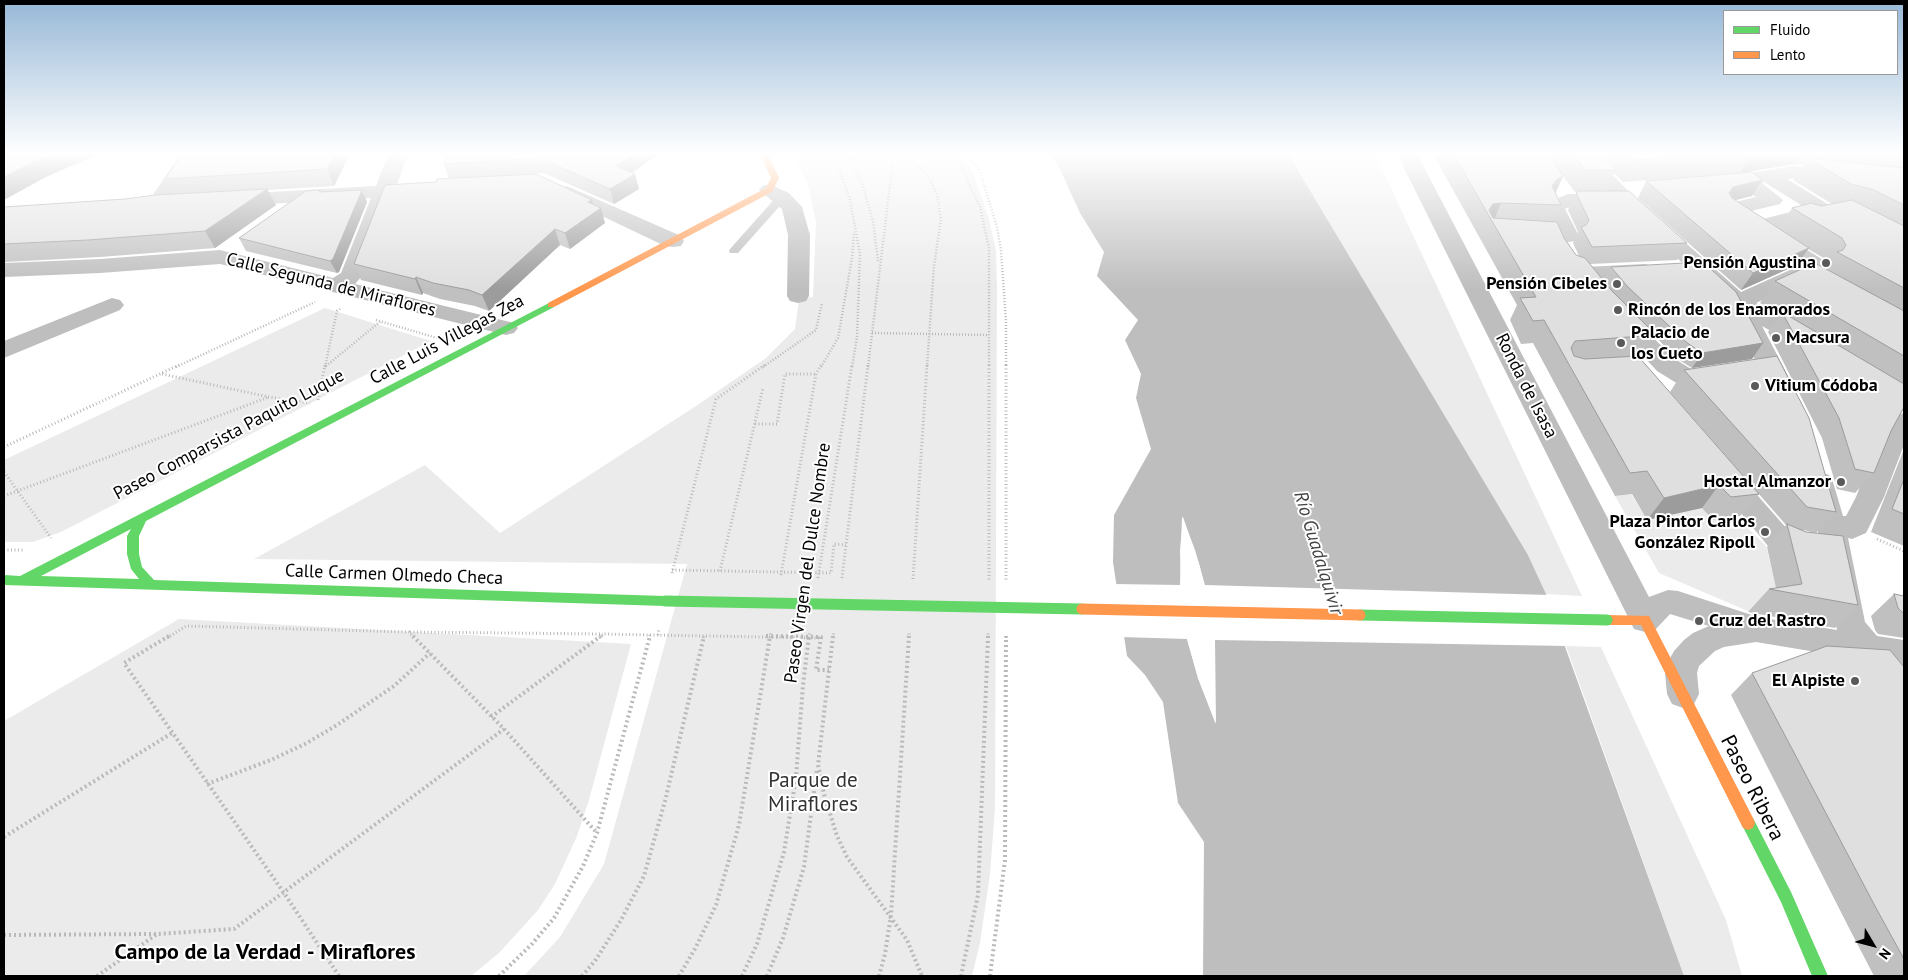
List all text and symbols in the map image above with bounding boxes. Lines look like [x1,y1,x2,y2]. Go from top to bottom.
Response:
legend [1723,10,1898,75]
text: Fluido [1770,20,1810,39]
text: Lento [1770,45,1806,64]
street label: Calle Segunda de Miraflores [224,248,438,322]
place label: Pensión Agustina [1684,252,1816,274]
marker: Pensión Agustina [1820,257,1832,269]
place label: Pensión Cibeles [1486,273,1607,295]
marker: Pensión Cibeles [1611,278,1623,290]
street label: Calle Luis Villegas Zea [366,290,528,390]
place label: Rincón de los Enamorados [1628,299,1830,321]
marker: Rincón de los Enamorados [1612,304,1624,316]
place label: Palacio de los Cueto [1631,322,1710,364]
place label: Macsura [1786,327,1850,349]
street label: Ronda de Isasa [1490,330,1562,442]
marker: Macsura [1770,332,1782,344]
marker: Palacio de los Cueto [1615,337,1627,349]
street label: Paseo Comparsista Paquito Luque [110,365,348,505]
place label: Vitium Códoba [1765,375,1878,397]
marker: Vitium Códoba [1749,380,1761,392]
street label: Paseo Virgen del Dulce Nombre [780,441,836,685]
place label: Hostal Almanzor [1703,471,1831,493]
marker: Hostal Almanzor [1835,476,1847,488]
water label: Río Guadalquivir [1288,489,1348,617]
place label: Plaza Pintor Carlos González Ripoll [1609,511,1755,554]
marker: Plaza Pintor Carlos González Ripoll [1759,526,1771,538]
street label: Calle Carmen Olmedo Checa [285,560,503,590]
place label: Cruz del Rastro [1709,610,1826,632]
marker: Cruz del Rastro [1693,615,1705,627]
place label: El Alpiste [1772,670,1845,692]
marker: El Alpiste [1849,675,1861,687]
street label: Paseo Ribera [1715,731,1789,845]
park label: Parque de Miraflores [768,768,858,818]
north arrow [1848,920,1898,970]
district label: Campo de la Verdad - Miraflores [115,940,415,966]
text: N [1875,945,1895,963]

